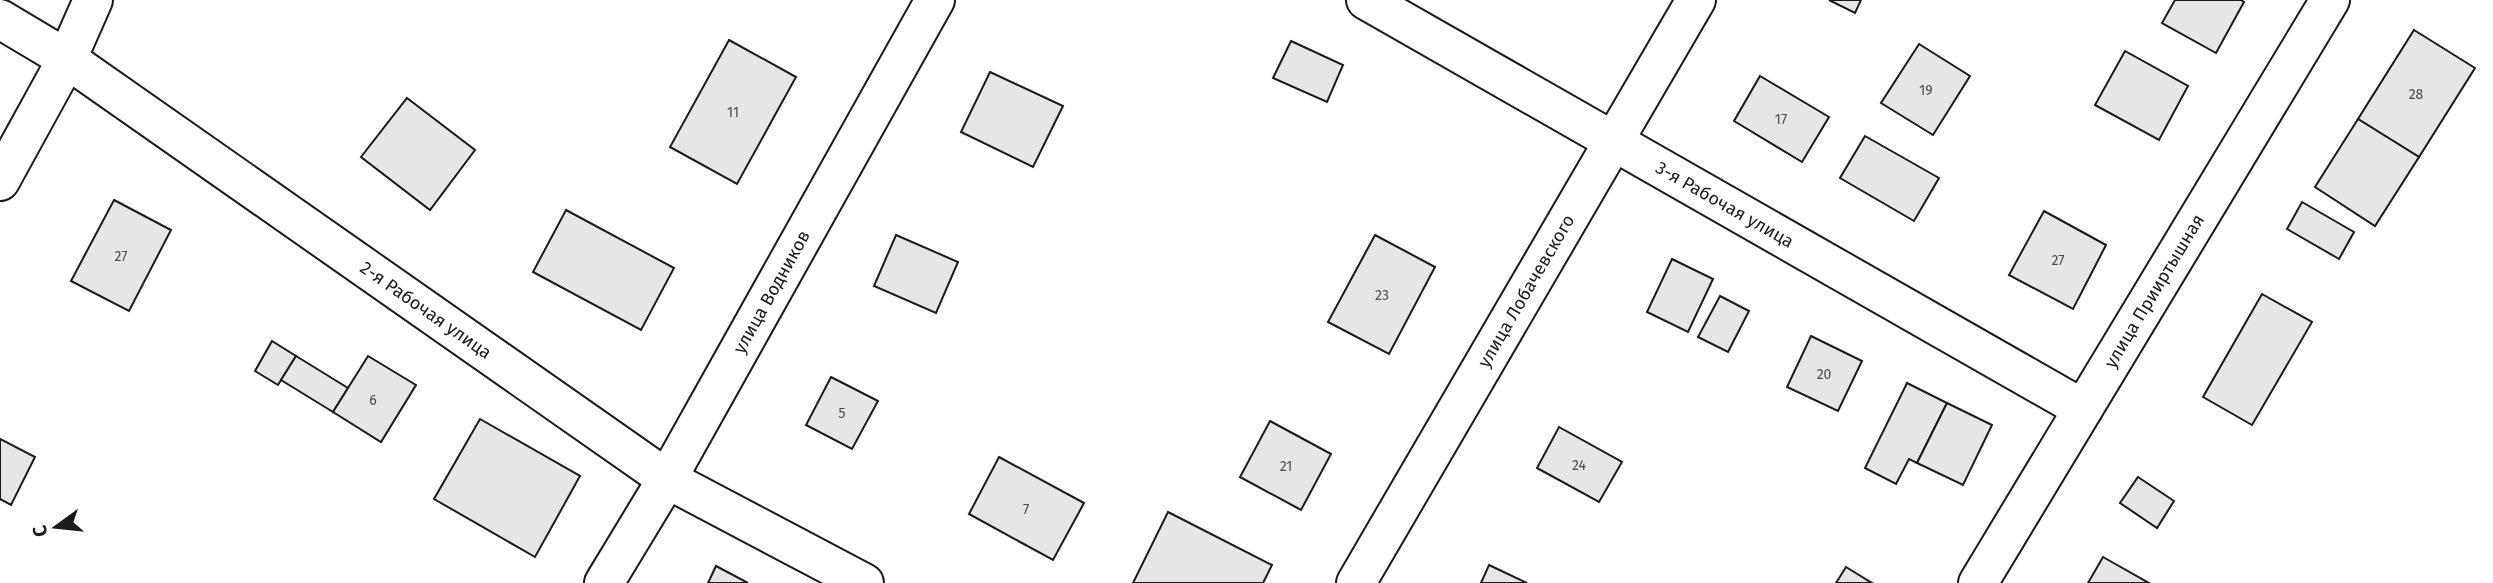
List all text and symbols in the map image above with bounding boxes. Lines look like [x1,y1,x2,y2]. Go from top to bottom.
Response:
house number: 19 [1919,82,1933,99]
house number: 28 [2409,86,2424,103]
house number: 11 [727,104,739,121]
house number: 17 [1775,111,1787,128]
street label: 3-я Рабочая улица [1652,157,1798,253]
street label: улица Прииртышная [2099,210,2209,372]
street label: улица Лобачевского [1473,211,1579,371]
street label: улица Водников [728,226,815,357]
house number: 27 [114,248,128,265]
house number: 27 [2051,252,2065,269]
street label: 2-я Рабочая улица [356,257,496,364]
house number: 23 [1375,287,1389,304]
house number: 20 [1817,366,1832,383]
house number: 6 [369,392,377,409]
house number: 5 [838,405,846,422]
house number: 24 [1572,457,1587,474]
house number: 21 [1280,458,1292,475]
north arrow [21,492,91,562]
house number: 7 [1023,501,1029,518]
text: С [28,523,53,540]

